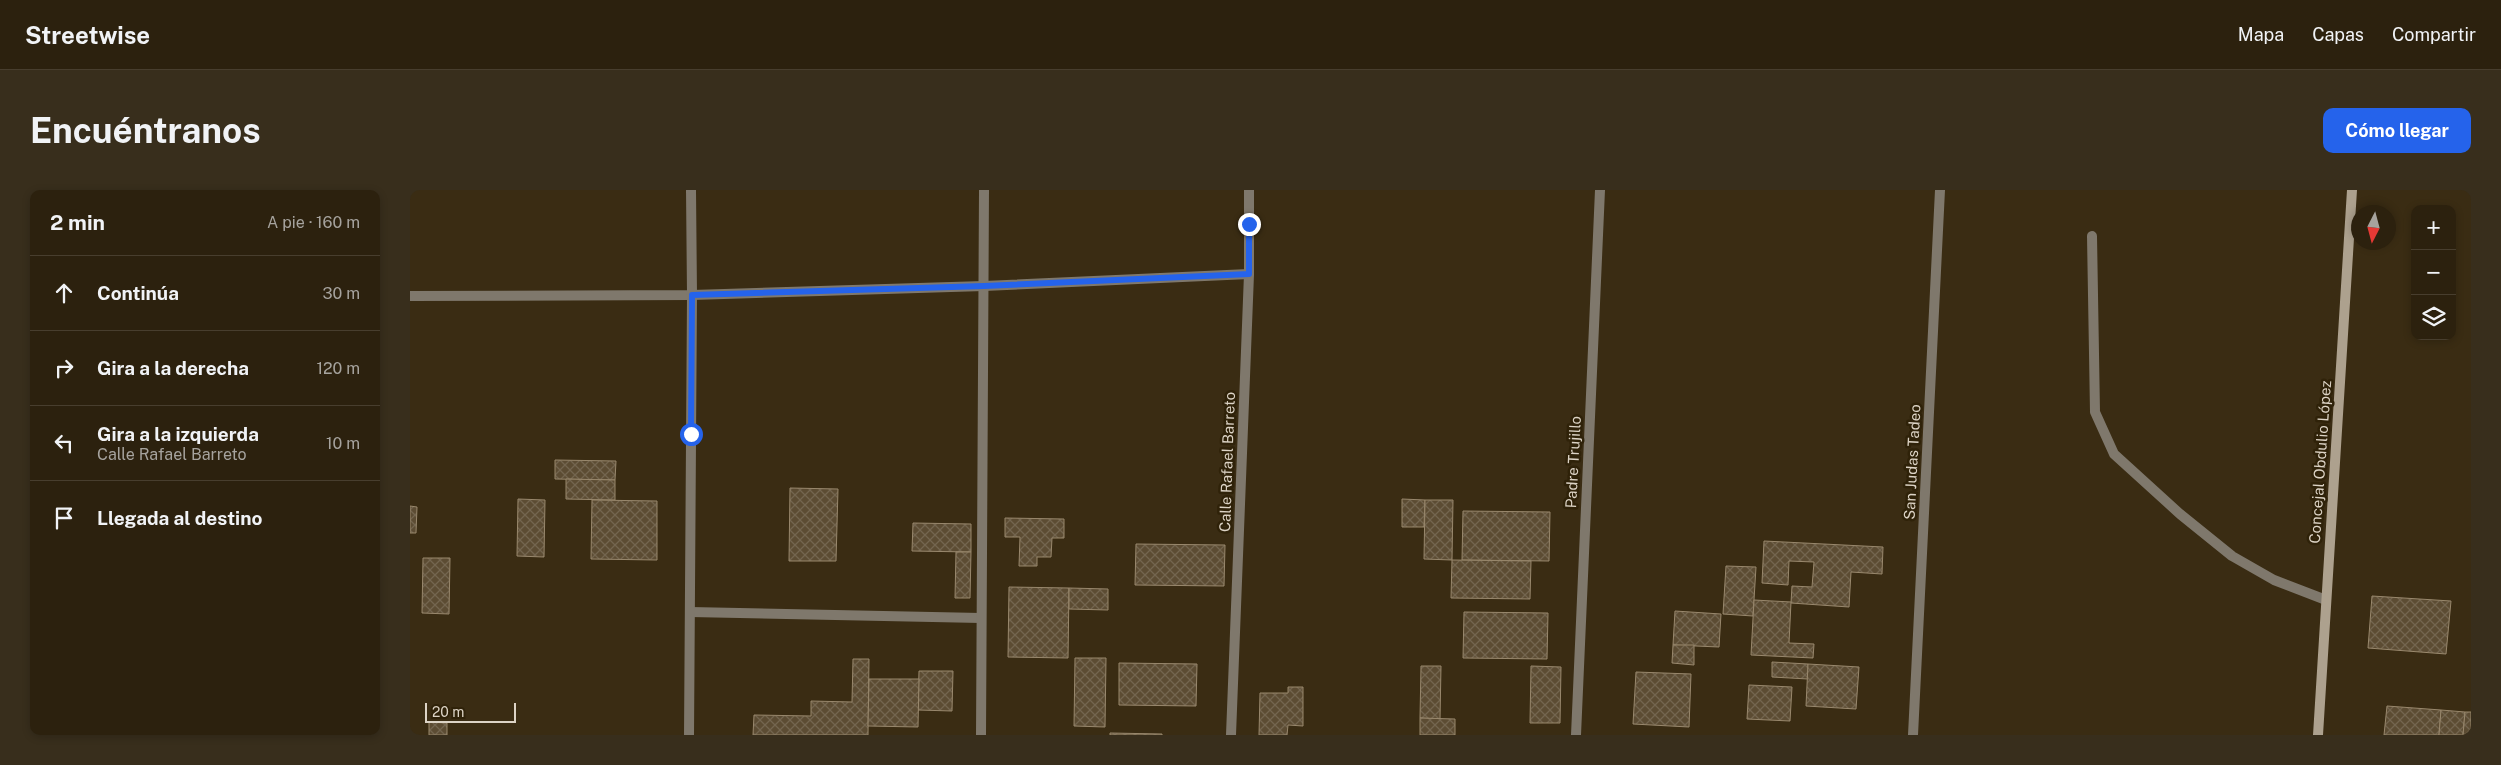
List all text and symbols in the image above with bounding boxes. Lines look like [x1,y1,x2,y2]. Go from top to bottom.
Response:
text: Streetwise [25,21,150,49]
text: Mapa [2238,24,2284,45]
text: Capas [2312,24,2364,45]
text: Compartir [2392,24,2476,45]
button: Cómo llegar [2323,108,2471,153]
text: Encuéntranos [30,110,261,151]
north arrow [2351,205,2396,250]
map controls [2411,205,2456,340]
button: + [2411,205,2456,250]
text: 2 min [50,210,105,235]
text: A pie · 160 m [267,213,360,232]
route end [1238,213,1261,236]
button: − [2411,250,2456,295]
icon: ahead [50,279,78,307]
text: Continúa [97,282,179,304]
text: 30 m [323,284,360,303]
button: layers [2411,295,2456,340]
icon: right [50,354,78,382]
text: Gira a la derecha [97,357,249,379]
text: 120 m [316,359,360,378]
street label: Concejal Obdulio López [2306,380,2334,544]
street label: Calle Rafael Barreto [1216,392,1238,532]
street label: San Judas Tadeo [1900,404,1924,520]
street label: Padre Trujillo [1562,415,1584,509]
text: Gira a la izquierda [97,423,259,445]
route start [680,423,703,446]
icon: left [50,429,78,457]
text: 10 m [326,434,360,453]
text: Calle Rafael Barreto [97,445,247,464]
icon: arrive [50,504,78,532]
text: Llegada al destino [97,507,262,529]
scale bar [425,700,516,723]
text: 20 m [432,704,464,720]

